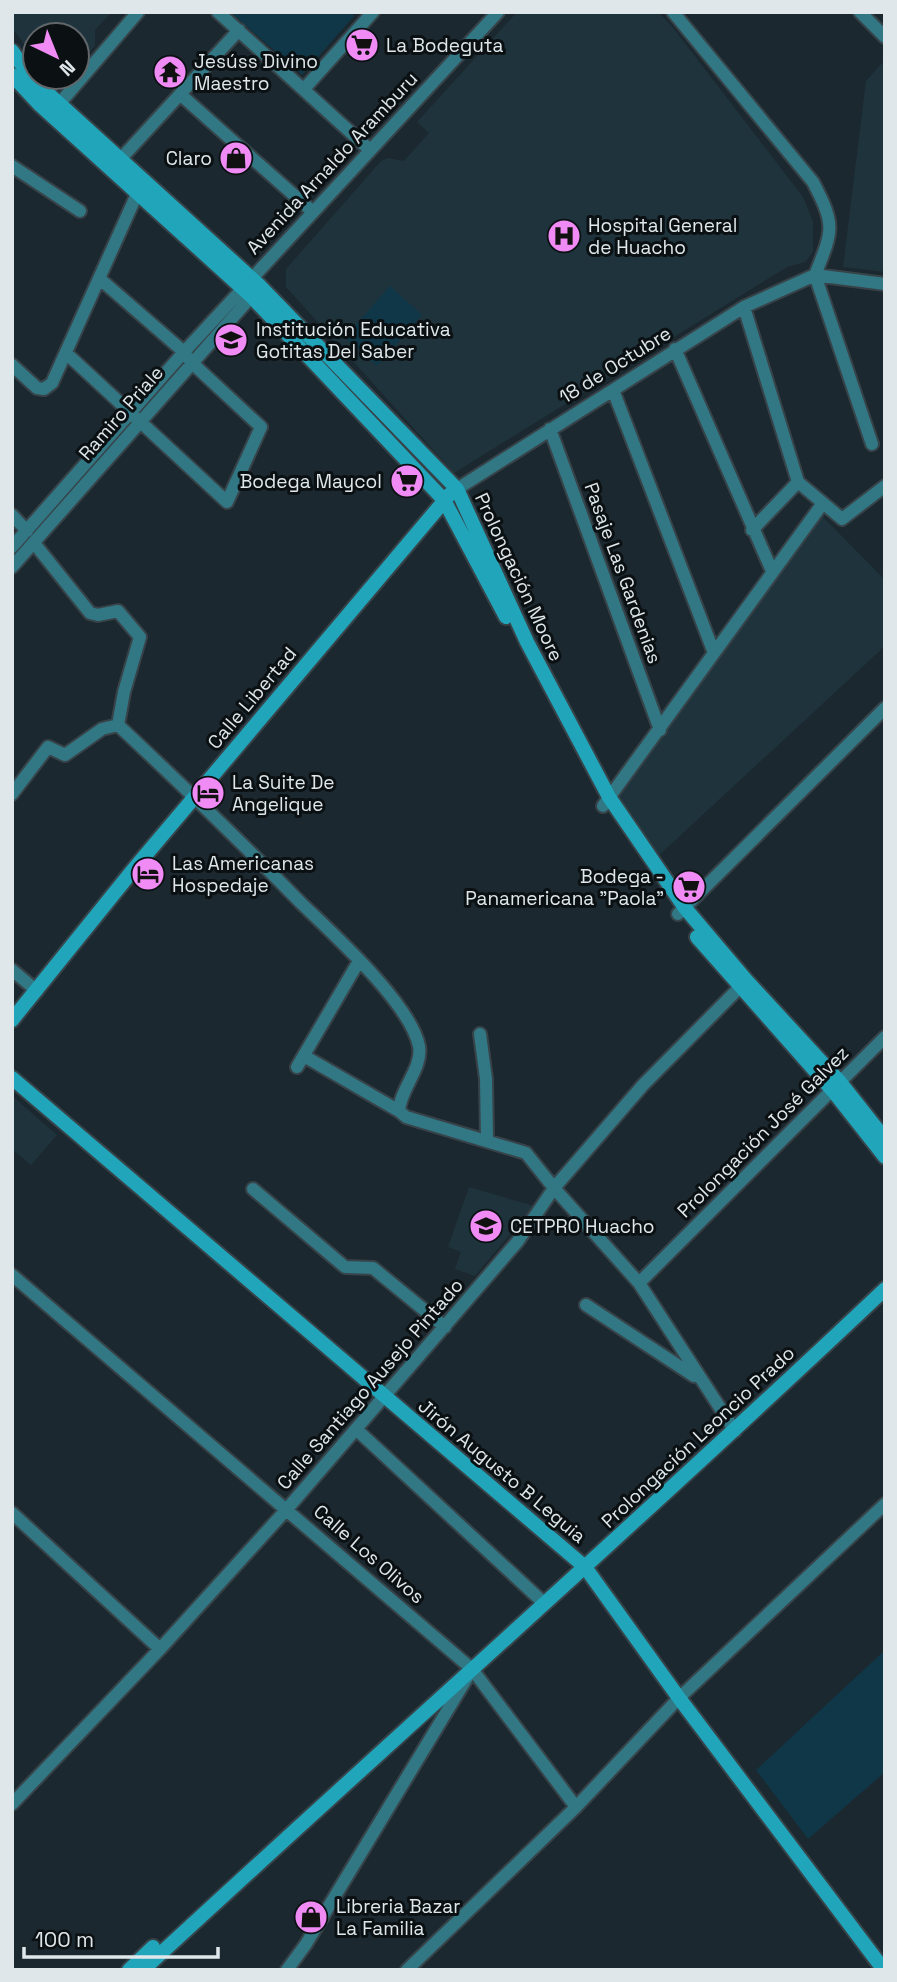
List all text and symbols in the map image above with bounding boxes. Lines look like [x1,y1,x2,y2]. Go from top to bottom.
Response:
north arrow [21,21,91,91]
supermarket icon: La Bodeguta [343,26,381,64]
place label: La Bodeguta [386,33,503,58]
place label: Jesúss Divino Maestro [194,49,318,96]
temple icon: Jesúss Divino Maestro [151,53,189,91]
text: N [54,55,80,82]
street label: Avenida Arnaldo Aramburu [241,67,423,259]
shop icon: Claro [217,139,255,177]
place label: Claro [166,146,212,171]
place label: Hospital General de Huacho [588,213,737,260]
hospital icon: Hospital General de Huacho [545,217,583,255]
place label: Institución Educativa Gotitas Del Saber [256,317,451,364]
school or university icon: Institución Educativa Gotitas Del Saber [212,321,250,359]
street label: 18 de Octubre [554,321,676,409]
street label: Ramiro Priale [73,360,169,466]
supermarket icon: Bodega Maycol [388,462,426,500]
place label: Bodega Maycol [240,469,382,494]
street label: Pasaje Las Gardenias [579,479,667,667]
street label: Prolongación Moore [469,489,569,665]
street label: Calle Libertad [202,642,302,754]
place label: La Suite De Angelique [232,770,334,817]
hotel icon: La Suite De Angelique [189,774,227,812]
place label: Las Americanas Hospedaje [172,851,314,898]
hotel icon: Las Americanas Hospedaje [129,855,167,893]
place label: Bodega - Panamericana "Paola" [465,864,664,911]
supermarket icon: Bodega - Panamericana "Paola" [670,868,708,906]
street label: Prolongación José Galvez [672,1041,854,1223]
school or university icon: CETPRO Huacho [467,1207,505,1245]
place label: CETPRO Huacho [510,1214,655,1239]
street label: Calle Santiago Ausejo Pintado [271,1273,469,1495]
street label: Prolongación Leoncio Prado [596,1341,800,1533]
street label: Jirón Augusto B Leguia [413,1393,591,1549]
street label: Calle Los Olivos [308,1499,430,1609]
place label: Libreria Bazar La Familia [336,1894,460,1941]
shop icon: Libreria Bazar La Familia [292,1898,330,1936]
scale bar [24,1916,219,1960]
text: 100 m [35,1926,94,1953]

